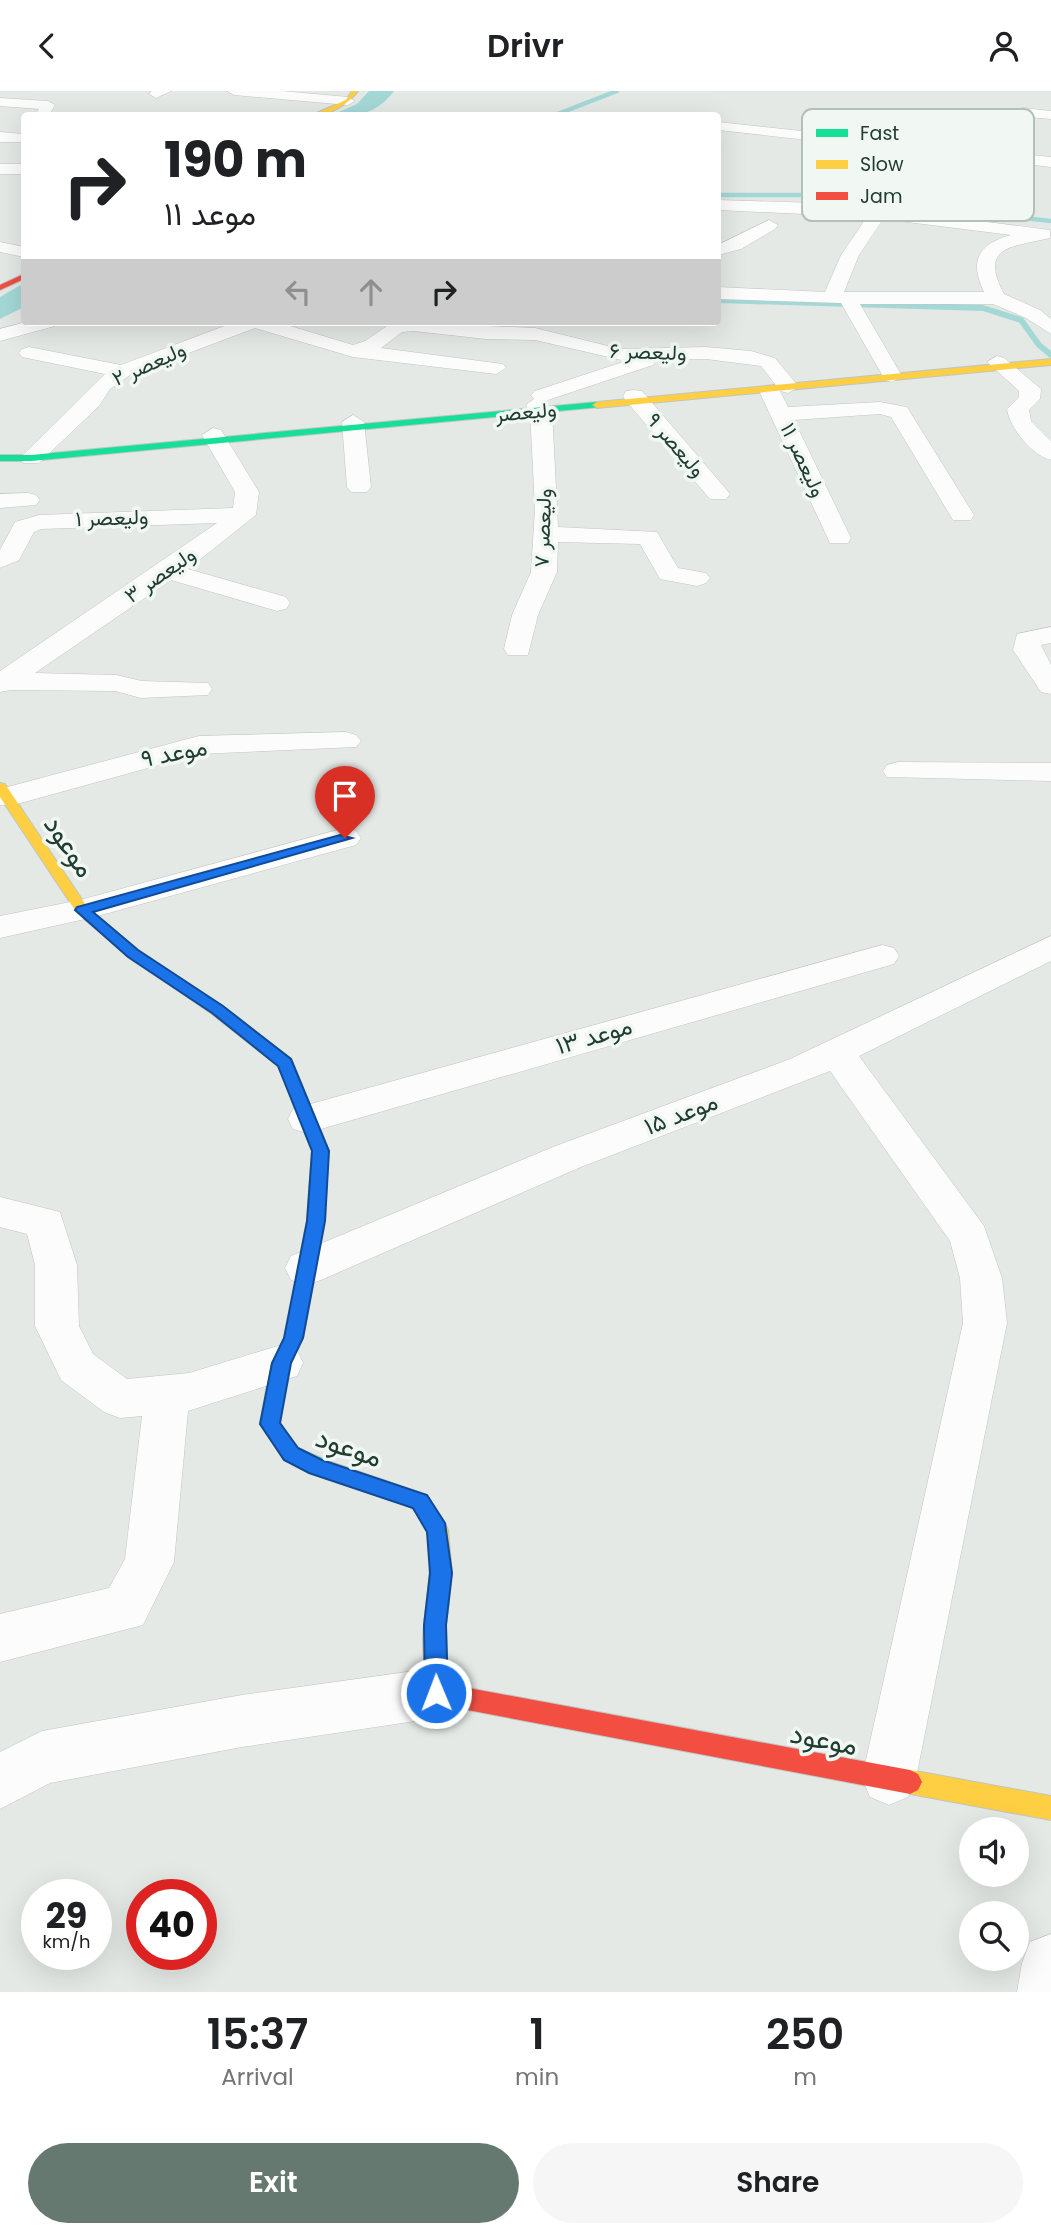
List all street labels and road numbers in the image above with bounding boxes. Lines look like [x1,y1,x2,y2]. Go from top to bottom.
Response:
street label: ولیعصر ۲ [107,334,190,393]
street label: ولیعصر ۶ [609,336,687,367]
street label: ولیعصر [493,394,558,429]
street label: ولیعصر ۹ [640,406,713,483]
street label: ولیعصر ۱۱ [774,418,833,502]
street label: ولیعصر ۷ [527,488,558,568]
street label: ولیعصر ۱ [75,502,149,533]
street label: ولیعصر ۳ [118,540,201,610]
street label: موعد ۹ [138,730,210,775]
street label: موعود [34,807,105,885]
street label: موعد ۱۳ [552,1009,636,1062]
street label: موعد ۱۵ [639,1084,722,1143]
street label: موعود [310,1418,387,1477]
street label: موعود [787,1714,861,1765]

